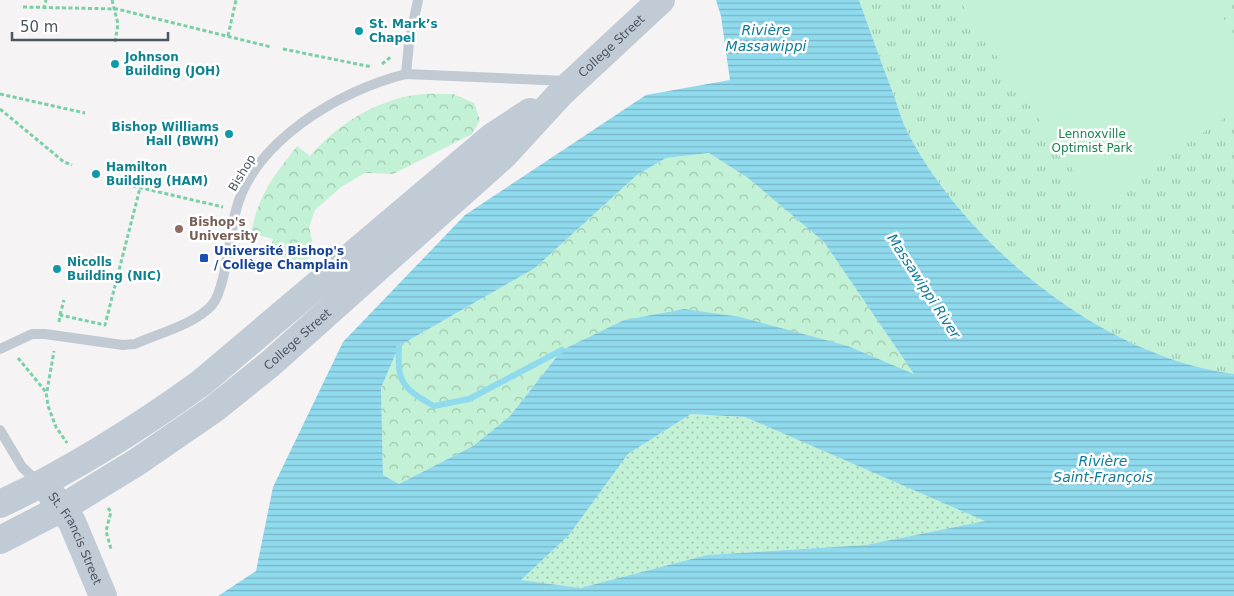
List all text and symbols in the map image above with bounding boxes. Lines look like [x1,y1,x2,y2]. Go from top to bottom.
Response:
scale bar [12,10,169,42]
street label: College Street [576,12,648,80]
place label: St. Mark’s Chapel [369,17,438,45]
text: 50 m [20,18,58,36]
water label: Rivière Massawippi [726,22,807,54]
marker: St. Mark’s Chapel [353,25,365,37]
place label: Johnson Building (JOH) [124,50,221,78]
marker: Johnson Building (JOH) [109,58,121,70]
place label: Bishop Williams Hall (BWH) [112,120,219,148]
park label: Lennoxville Optimist Park [1052,127,1132,155]
marker: Bishop Williams Hall (BWH) [223,128,235,140]
street label: Bishop [226,152,258,194]
place label: Hamilton Building (HAM) [106,160,208,188]
marker: Hamilton Building (HAM) [90,168,102,180]
place label: Bishop's University [189,215,258,243]
marker: Bishop's University [173,223,185,235]
water label: Massawippi River [884,231,964,342]
place label: Université Bishop's / Collège Champlain [214,244,348,272]
marker: Université Bishop's / Collège Champlain [198,252,210,264]
place label: Nicolls Building (NIC) [67,255,161,283]
marker: Nicolls Building (NIC) [51,263,63,275]
street label: College Street [261,306,334,373]
water label: Rivière Saint-François [1053,453,1153,485]
street label: St. Francis Street [45,490,105,587]

